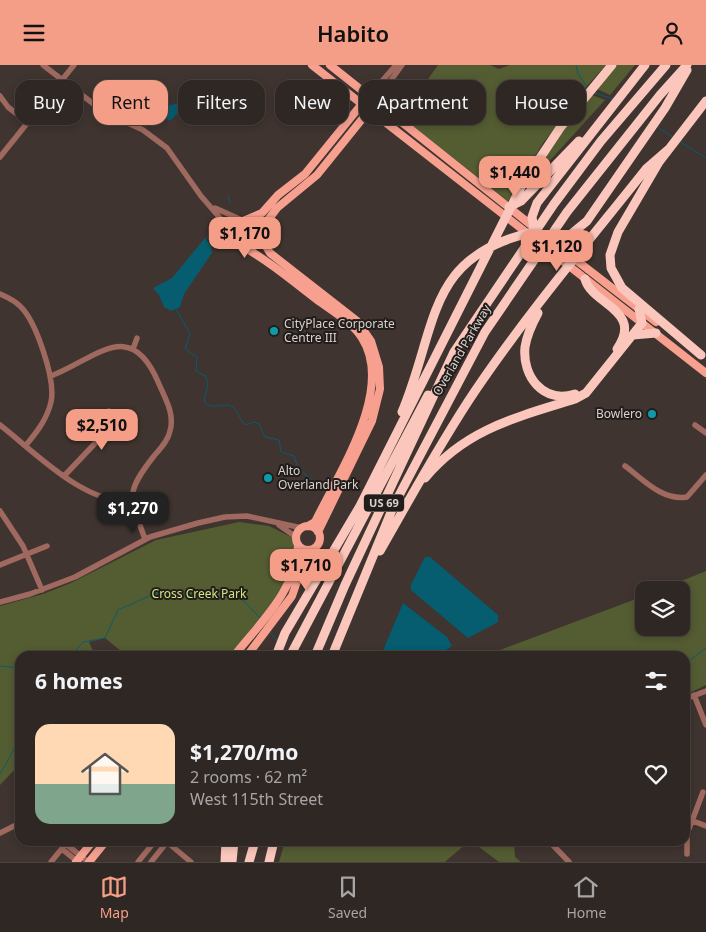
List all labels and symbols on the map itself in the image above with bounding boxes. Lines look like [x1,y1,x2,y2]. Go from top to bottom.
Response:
pin: $1,440 [474,155,556,198]
pin: $1,170 [204,217,286,259]
pin: $1,120 [516,229,598,272]
street label: Overland Parkway [429,300,495,398]
place label: CityPlace Corporate Centre III [284,315,395,346]
marker: CityPlace Corporate Centre III [268,325,280,337]
place label: Bowlero [596,405,642,422]
marker: Bowlero [646,408,658,420]
pin: $2,510 [61,409,143,451]
place label: Alto Overland Park [278,462,359,493]
marker: Alto Overland Park [262,472,274,484]
pin: $1,270 [92,491,174,534]
road number: US 69 [364,494,404,511]
pin: $1,710 [265,549,347,591]
park label: Cross Creek Park [152,585,247,602]

